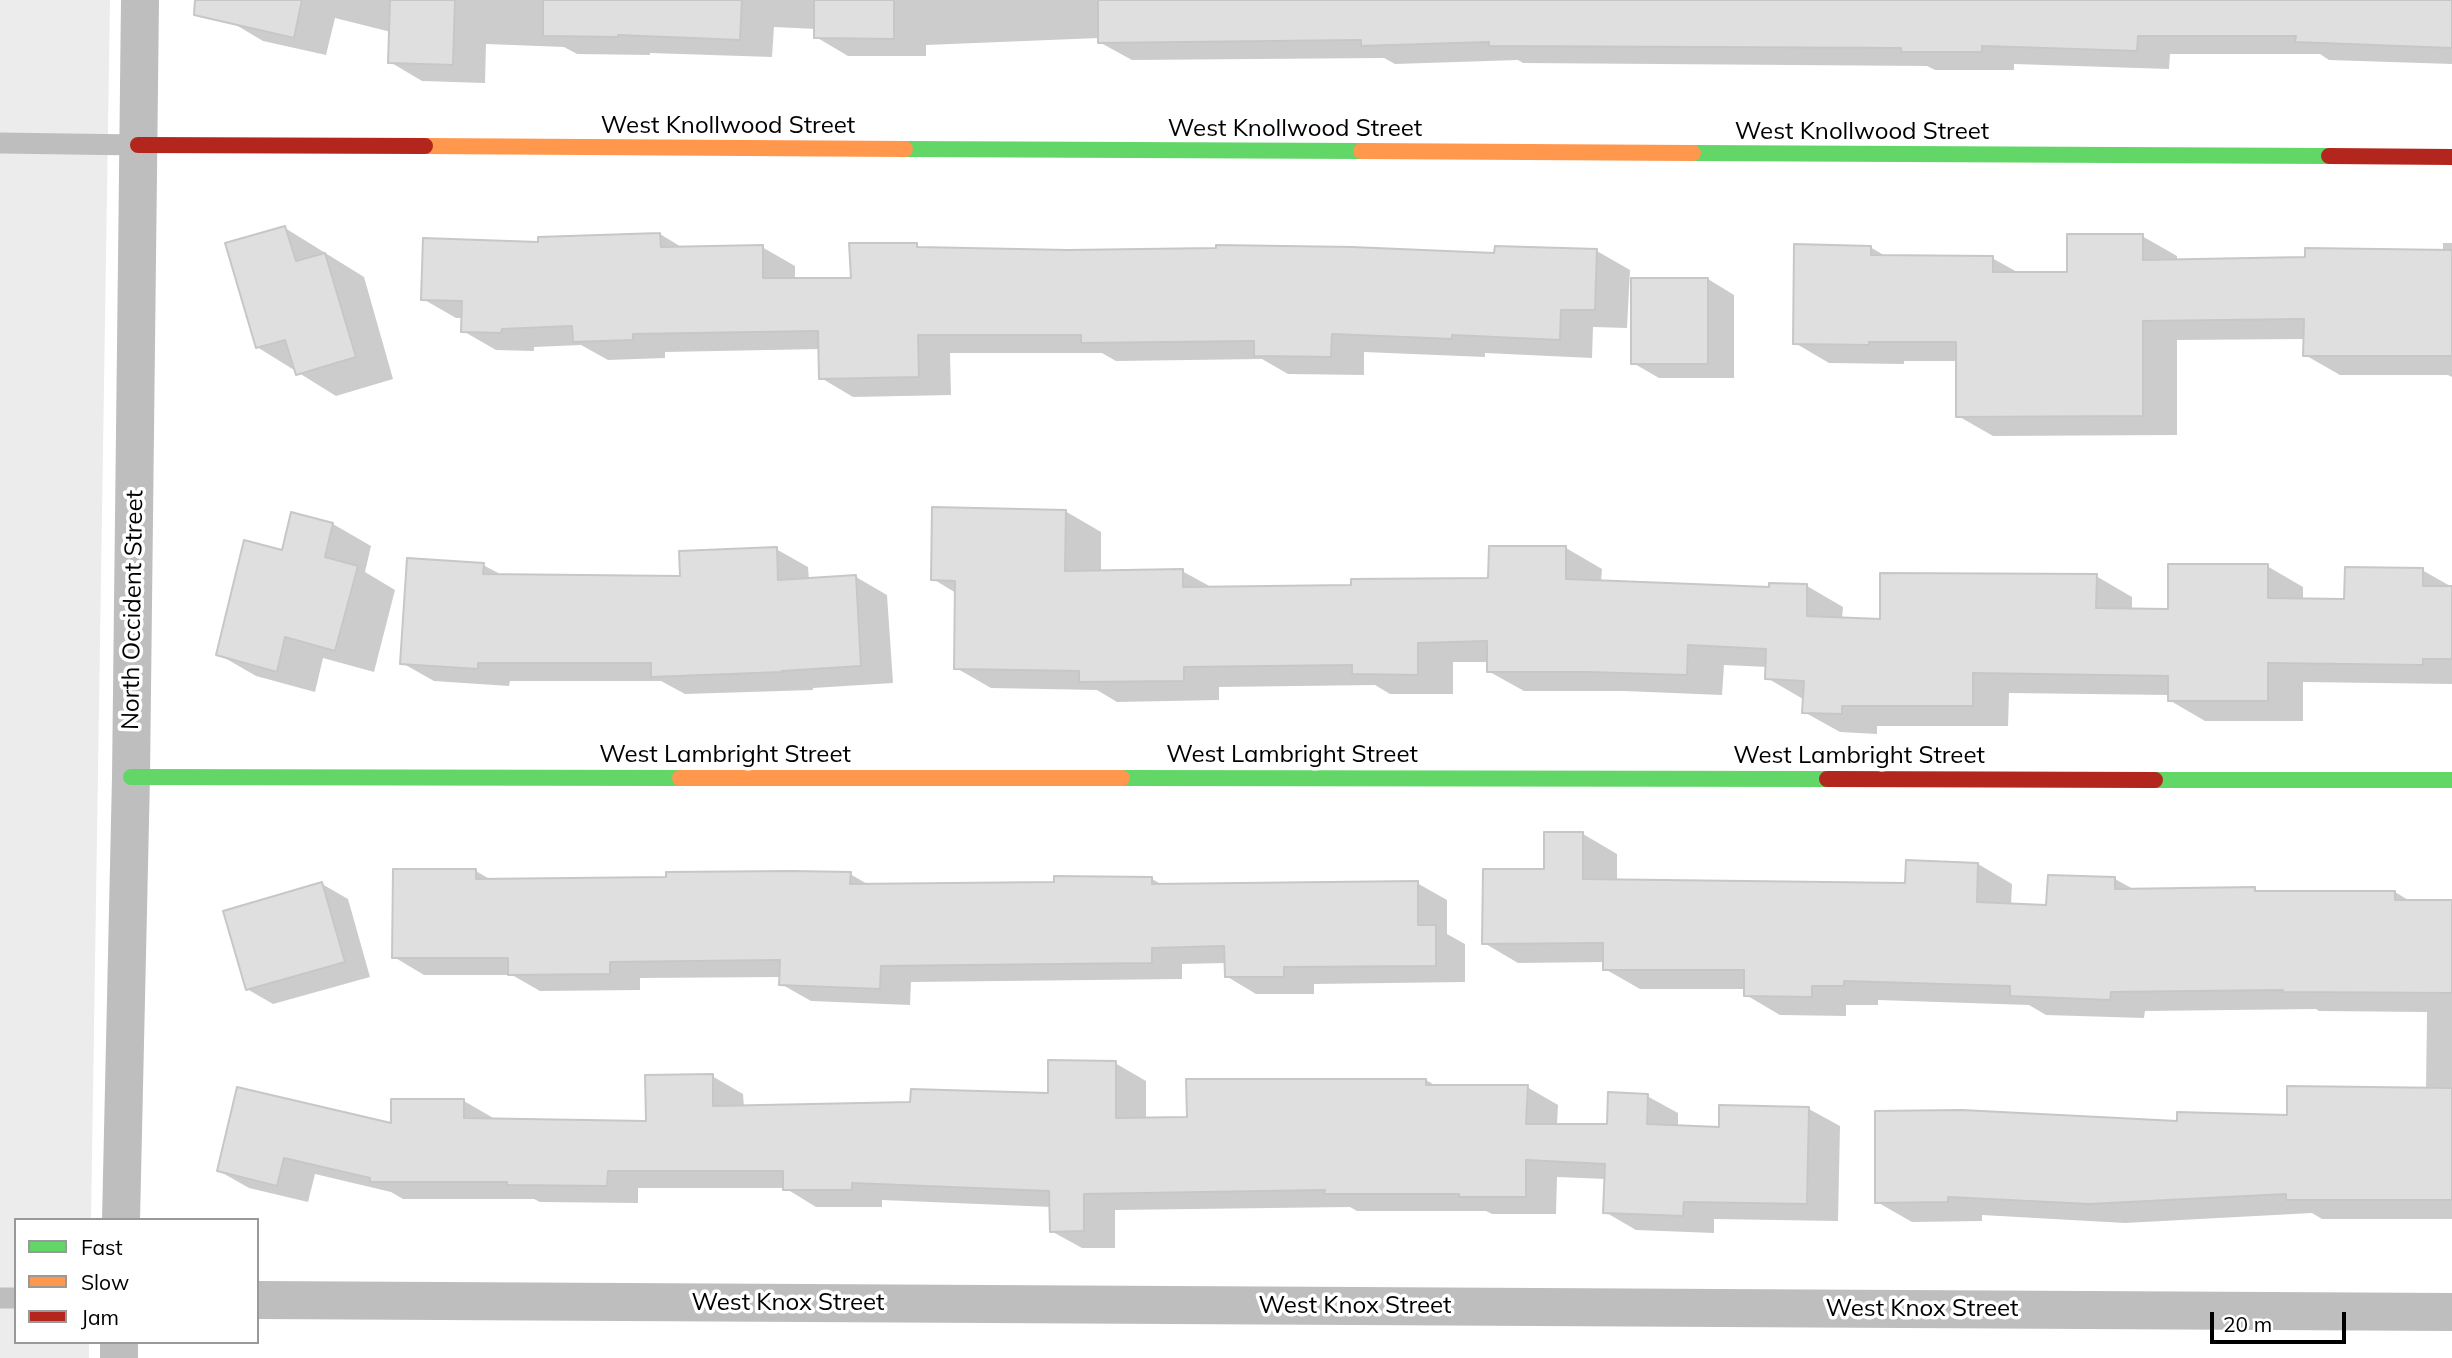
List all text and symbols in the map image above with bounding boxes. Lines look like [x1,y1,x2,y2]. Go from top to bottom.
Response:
street label: West Knollwood Street [601,112,855,140]
street label: West Knollwood Street [1168,115,1422,143]
street label: West Knollwood Street [1735,118,1989,146]
street label: North Occident Street [117,490,149,730]
street label: West Lambright Street [599,741,851,769]
street label: West Lambright Street [1166,741,1418,769]
street label: West Lambright Street [1733,742,1985,770]
legend [14,1218,259,1344]
text: Fast [81,1234,123,1260]
text: Slow [81,1269,129,1295]
street label: West Knox Street [692,1289,884,1317]
street label: West Knox Street [1259,1292,1451,1320]
street label: West Knox Street [1826,1295,2018,1323]
scale bar [2214,1298,2350,1342]
text: Jam [81,1304,119,1330]
text: 20 m [2223,1311,2272,1337]

